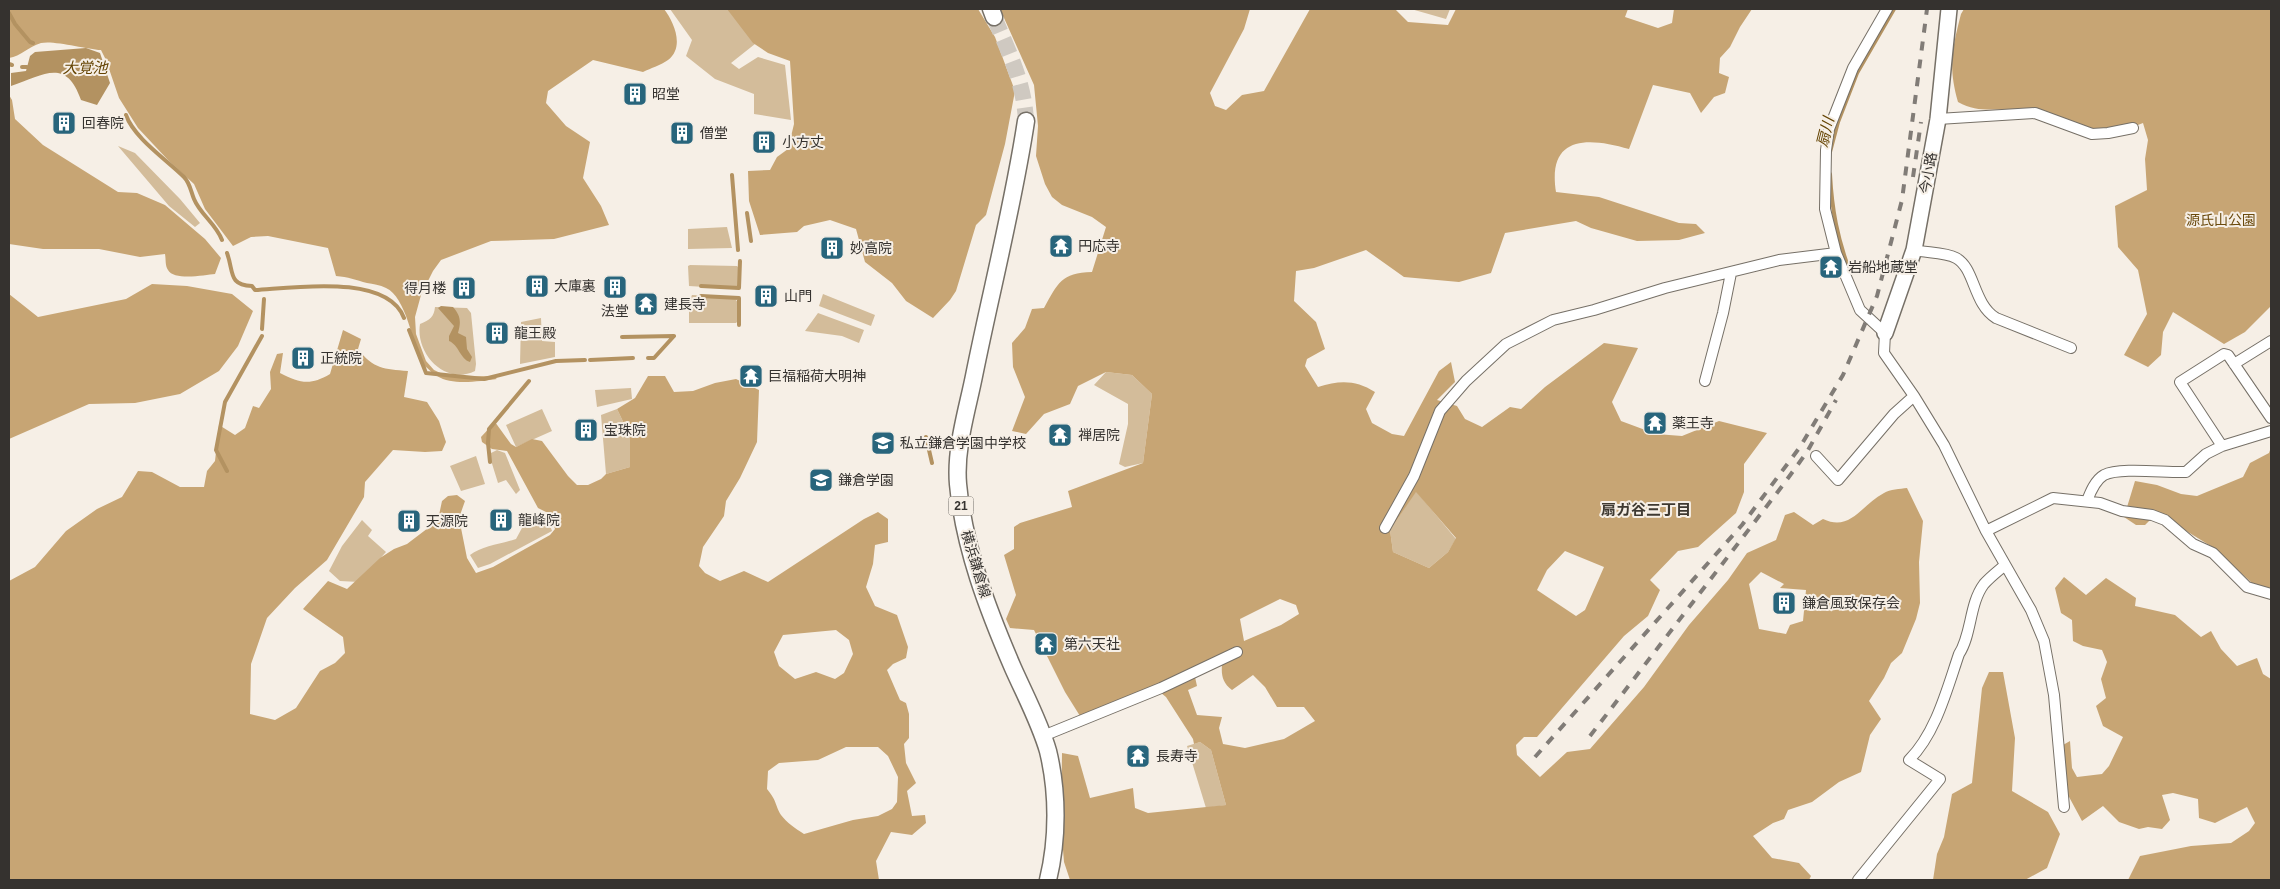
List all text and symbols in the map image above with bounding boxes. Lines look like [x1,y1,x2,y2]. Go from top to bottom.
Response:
water label: 大覚池 [62,59,109,76]
building icon: 昭堂 [622,81,648,107]
place label: 昭堂 [652,86,680,102]
building icon: 回春院 [51,110,77,136]
water label: 扇川 [1813,113,1837,149]
place label: 回春院 [82,115,124,131]
building icon: 僧堂 [669,120,695,146]
place label: 僧堂 [700,125,728,141]
building icon: 小方丈 [751,129,777,155]
place label: 小方丈 [782,134,824,150]
street label: 今小路 [1916,151,1940,195]
park label: 源氏山公園 [2186,212,2256,228]
temple icon: 円応寺 [1048,233,1074,259]
building icon: 妙高院 [819,235,845,261]
place label: 円応寺 [1078,238,1120,254]
place label: 妙高院 [850,240,892,256]
temple icon: 岩船地蔵堂 [1818,254,1844,280]
place label: 岩船地蔵堂 [1848,259,1918,275]
building icon: 大庫裏 [524,273,550,299]
building icon: 法堂 [602,274,628,300]
building icon: 得月楼 [451,275,477,301]
place label: 大庫裏 [554,278,596,294]
place label: 得月楼 [404,280,447,296]
building icon: 山門 [753,283,779,309]
place label: 山門 [784,288,812,304]
temple icon: 建長寺 [633,291,659,317]
place label: 建長寺 [664,296,706,312]
place label: 法堂 [601,303,629,319]
building icon: 龍王殿 [484,320,510,346]
place label: 龍王殿 [514,325,556,341]
building icon: 正統院 [290,345,316,371]
place label: 正統院 [320,350,362,366]
temple icon: 巨福稲荷大明神 [738,363,764,389]
place label: 巨福稲荷大明神 [768,368,866,384]
temple icon: 薬王寺 [1642,410,1668,436]
place label: 薬王寺 [1672,415,1714,431]
building icon: 宝珠院 [573,417,599,443]
place label: 宝珠院 [604,422,646,438]
temple icon: 禅居院 [1047,422,1073,448]
place label: 禅居院 [1078,427,1120,443]
school or university icon: 私立鎌倉学園中学校 [870,430,896,456]
place label: 私立鎌倉学園中学校 [900,435,1026,451]
school or university icon: 鎌倉学園 [808,467,834,493]
place label: 鎌倉学園 [838,472,894,488]
road number: 21 [948,496,974,516]
district label: 扇ガ谷三丁目 [1601,501,1691,518]
building icon: 龍峰院 [488,507,514,533]
building icon: 天源院 [396,508,422,534]
place label: 龍峰院 [518,512,560,528]
place label: 天源院 [426,513,468,529]
street label: 横浜鎌倉線 [958,528,994,600]
building icon: 鎌倉風致保存会 [1771,590,1797,616]
place label: 鎌倉風致保存会 [1802,595,1900,611]
temple icon: 第六天社 [1033,631,1059,657]
place label: 第六天社 [1064,636,1120,652]
temple icon: 長寿寺 [1125,743,1151,769]
place label: 長寿寺 [1156,748,1198,764]

